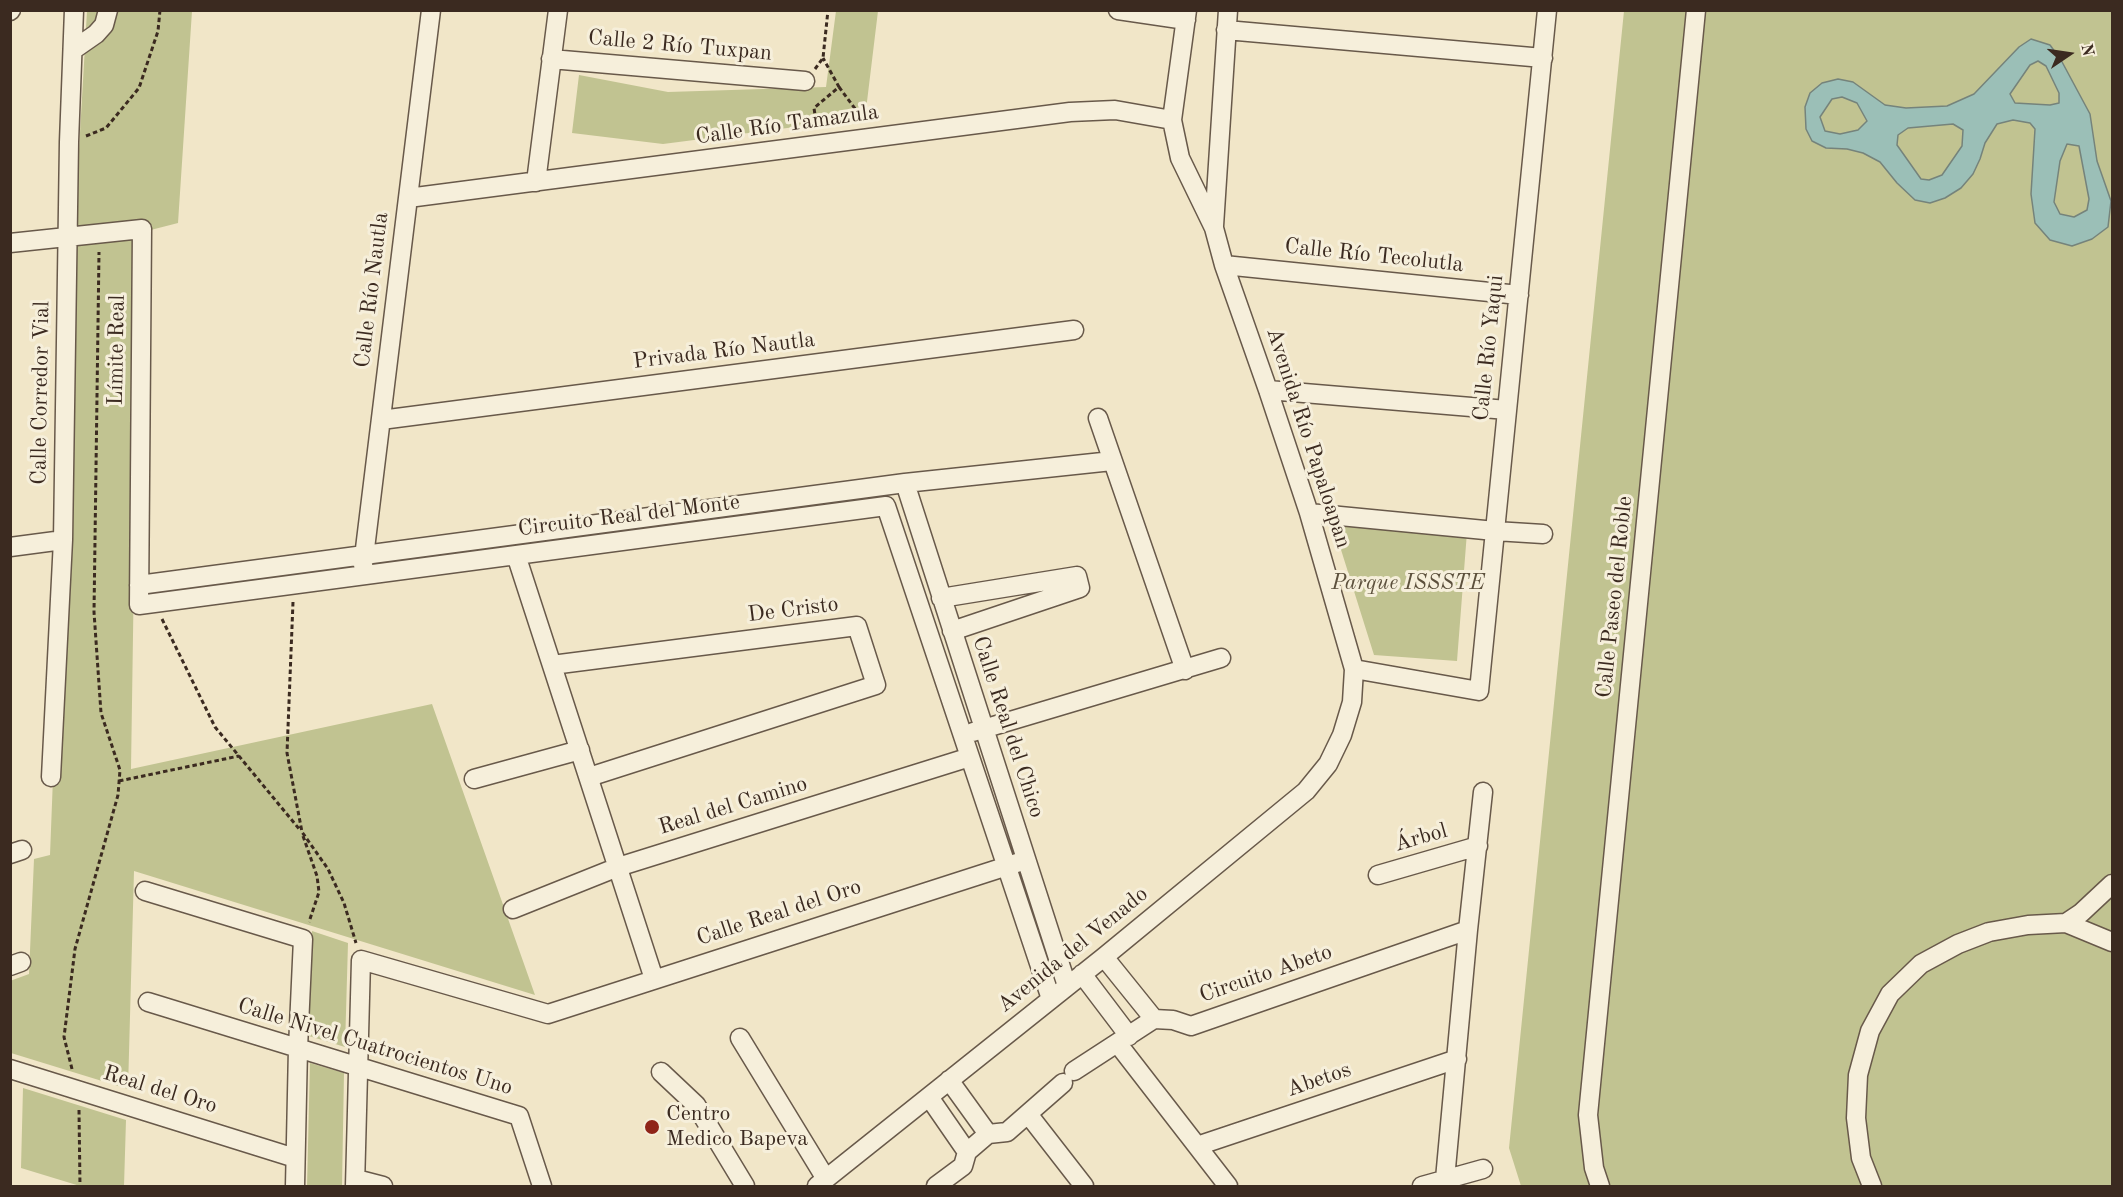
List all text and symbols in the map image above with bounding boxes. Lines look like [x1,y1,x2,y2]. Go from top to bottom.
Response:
north arrow [2039,24,2099,84]
street label: Calle 2 Río Tuxpan [587,25,773,67]
text: N [2077,42,2096,58]
street label: Calle Río Tamazula [694,99,880,151]
street label: Calle Río Nautla [349,211,395,369]
street label: Calle Río Tecolutla [1283,233,1465,279]
street label: Calle Río Yaqui [1468,274,1510,422]
street label: Límite Real [103,294,131,406]
street label: Calle Corredor Vial [26,301,56,485]
street label: Avenida Río Papaloapan [1260,324,1356,552]
street label: Privada Río Nautla [632,327,816,375]
street label: Circuito Real del Monte [517,489,741,543]
street label: Calle Paseo del Roble [1591,495,1639,699]
park label: Parque ISSSTE [1331,570,1485,596]
street label: De Cristo [746,591,840,629]
street label: Calle Real del Chico [966,633,1050,821]
street label: Real del Camino [655,771,811,841]
street label: Árbol [1391,818,1451,858]
street label: Calle Real del Oro [693,874,865,952]
street label: Avenida del Venado [992,881,1154,1019]
street label: Circuito Abeto [1196,939,1336,1009]
street label: Calle Nivel Cuatrocientos Uno [234,993,516,1101]
street label: Abetos [1283,1057,1355,1103]
street label: Real del Oro [100,1060,220,1120]
place label: Centro Medico Bapeva [666,1101,808,1152]
marker: Centro Medico Bapeva [643,1118,661,1136]

